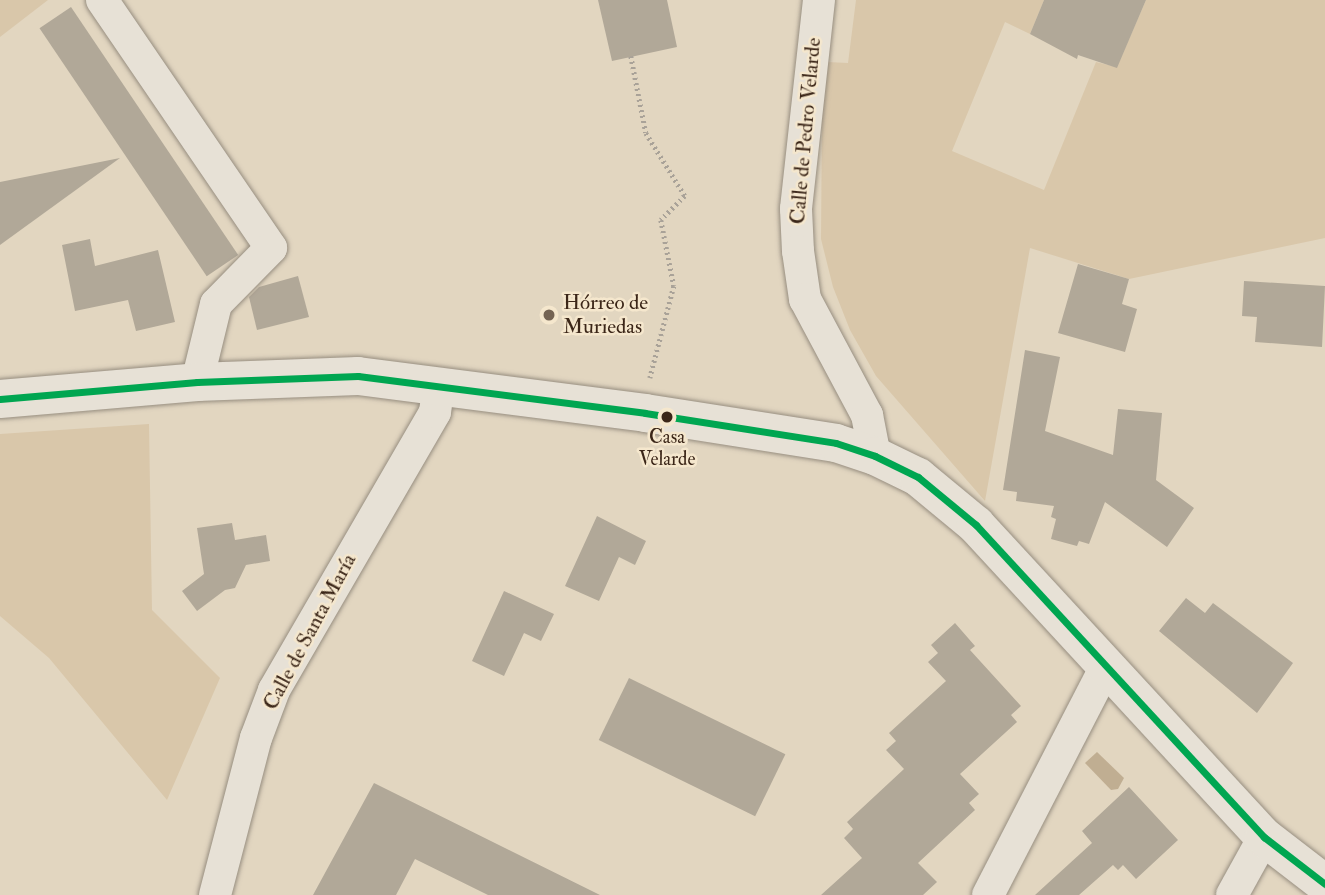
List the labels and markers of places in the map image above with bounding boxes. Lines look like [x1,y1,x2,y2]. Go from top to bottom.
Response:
place label: Hórreo de Muriedas [563,290,648,340]
marker: Hórreo de Muriedas [541,307,557,323]
marker: Casa Velarde [660,410,674,424]
place label: Casa Velarde [639,427,695,471]

